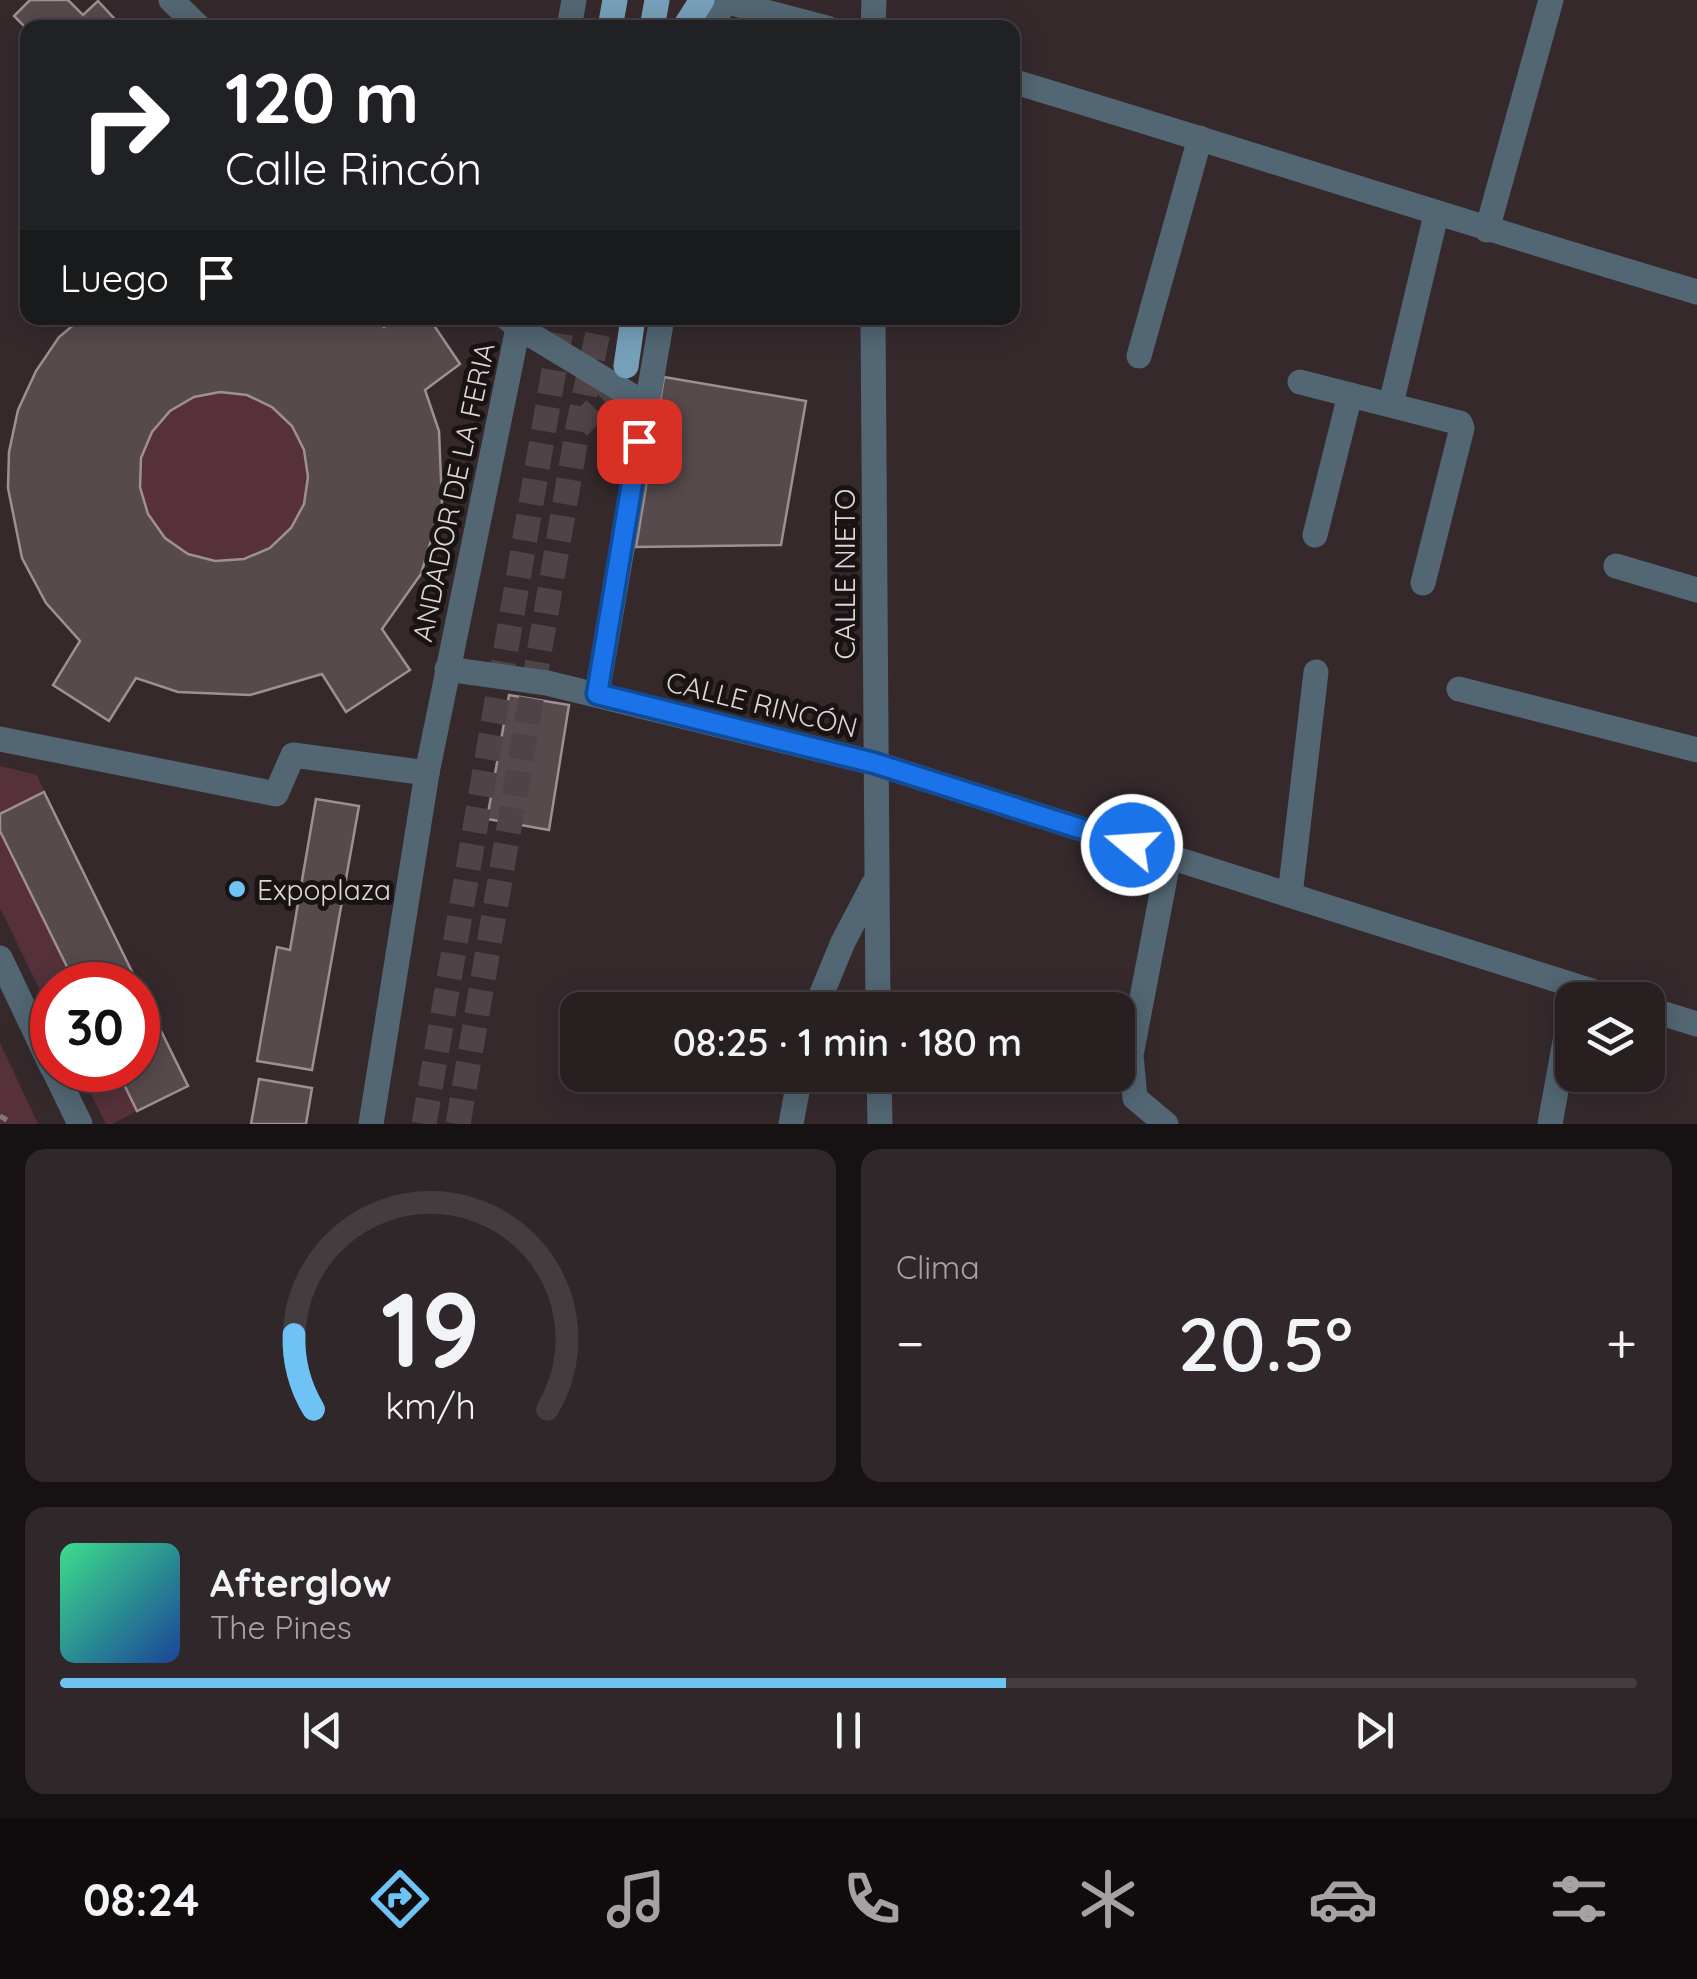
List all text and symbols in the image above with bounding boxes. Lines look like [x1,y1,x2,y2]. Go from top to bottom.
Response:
text: 120 m [225,53,419,141]
icon: right [60,60,190,190]
text: Calle Rincón [225,140,482,196]
icon: arrive [189,250,244,305]
text: Luego [60,254,169,302]
street label: ANDADOR DE LA FERIA [404,339,502,645]
pin [597,399,682,484]
icon: arrive [612,414,667,469]
street label: CALLE NIETO [827,489,862,659]
street label: CALLE RINCÓN [663,663,861,745]
position arrow [1080,793,1184,897]
place label: Expoplaza [257,872,391,907]
marker: Expoplaza [226,878,248,900]
speed limit sign: 30 [30,962,160,1092]
map controls [1555,982,1665,1092]
button: layers [1555,982,1665,1092]
text: 08:25 · 1 min · 180 m [673,1018,1022,1066]
text: Clima [896,1247,980,1287]
text: 19 [381,1263,480,1393]
text: 20.5° [1178,1296,1353,1390]
text: − [896,1308,925,1377]
text: + [1606,1308,1637,1377]
text: km/h [385,1383,476,1428]
text: Afterglow [210,1559,392,1607]
text: The Pines [210,1607,352,1647]
icon: previous [295,1703,350,1758]
icon: pause [821,1703,876,1758]
icon: next [1347,1703,1402,1758]
icon: directions [365,1864,435,1934]
icon: music [601,1864,671,1934]
icon: phone [837,1864,907,1934]
icon: climate [1073,1864,1143,1934]
icon: car [1308,1864,1378,1934]
icon: filters [1544,1864,1614,1934]
text: 08:24 [83,1871,200,1927]

